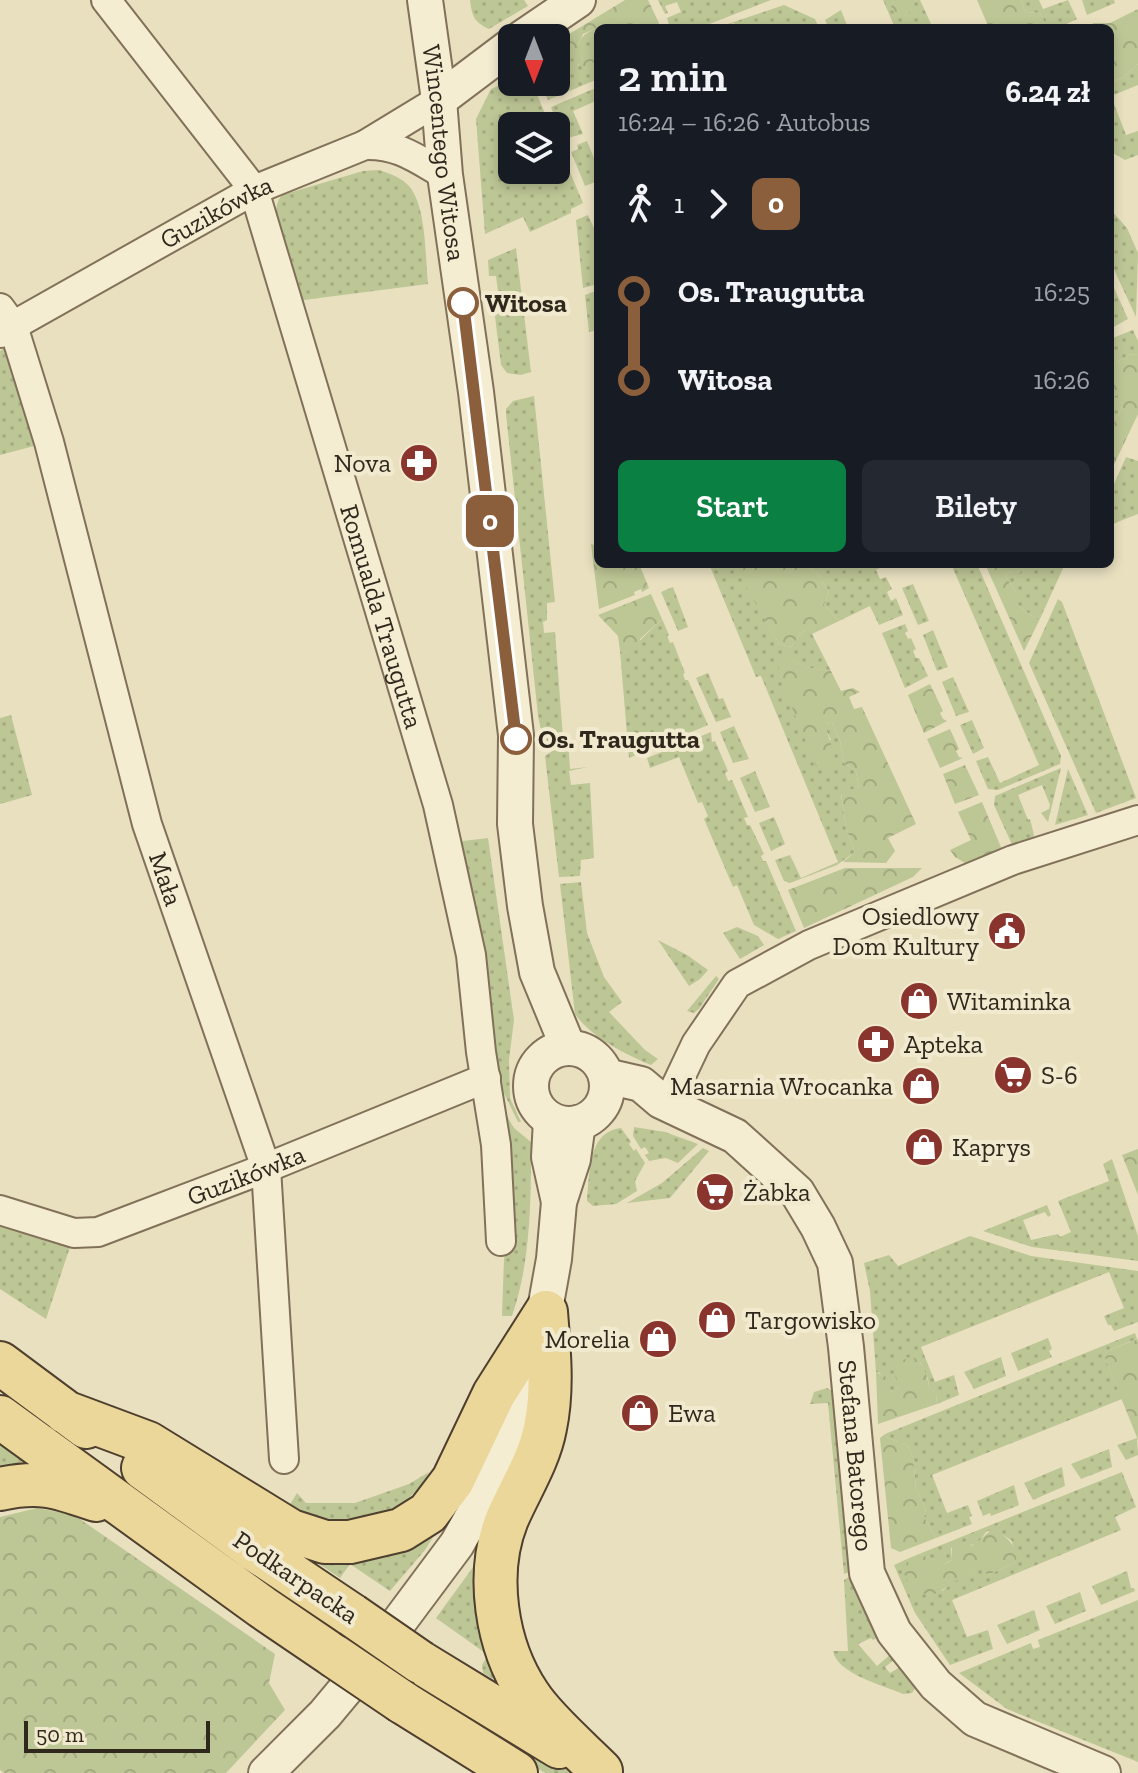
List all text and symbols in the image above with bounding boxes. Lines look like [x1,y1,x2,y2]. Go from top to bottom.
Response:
north arrow [498,24,570,96]
map controls [498,24,570,184]
street label: Wincentego Witosa [415,42,473,264]
text: 2 min [618,49,727,102]
text: 6.24 zł [1005,74,1090,110]
text: 16:24 – 16:26 · Autobus [618,106,870,138]
button: layers [498,112,570,184]
street label: Guzikówka [154,168,277,256]
icon: walk [618,182,662,226]
icon: forward [696,182,740,226]
text: 0 [768,187,784,220]
text: 1 [674,188,684,220]
text: Os. Traugutta [678,274,865,310]
text: 16:25 [1034,276,1090,308]
place label: Witosa [485,287,567,319]
marker: Witosa [448,288,478,318]
text: Witosa [678,362,772,398]
text: 16:26 [1033,364,1090,396]
pharmacy icon: Nova [398,442,440,484]
place label: Nova [334,447,391,479]
button: Start [618,460,846,552]
button: Bilety [862,460,1090,552]
line badge: 0 [464,495,516,547]
street label: Romualda Traugutta [333,501,430,733]
text: 0 [482,504,498,537]
place label: Os. Traugutta [538,723,700,755]
marker: Os. Traugutta [501,724,531,754]
street label: Mała [142,848,190,910]
place label: Osiedlowy Dom Kultury [833,900,980,962]
public building icon: Osiedlowy Dom Kultury [986,910,1028,952]
shop icon: Witaminka [898,980,940,1022]
place label: Witaminka [947,985,1071,1017]
pharmacy icon: Apteka [855,1023,897,1065]
place label: Apteka [904,1028,983,1060]
supermarket icon: S-6 [992,1054,1034,1096]
place label: S-6 [1041,1059,1078,1091]
shop icon: Masarnia Wrocanka [900,1065,942,1107]
place label: Masarnia Wrocanka [670,1070,893,1102]
shop icon: Kaprys [903,1126,945,1168]
place label: Kaprys [952,1131,1031,1163]
street label: Guzikówka [183,1138,310,1213]
supermarket icon: Żabka [694,1171,736,1213]
place label: Żabka [743,1176,811,1208]
shop icon: Targowisko [696,1299,738,1341]
place label: Targowisko [745,1304,876,1336]
shop icon: Morelia [637,1318,679,1360]
place label: Morelia [544,1323,630,1355]
street label: Stefana Batorego [831,1359,881,1553]
shop icon: Ewa [619,1392,661,1434]
place label: Ewa [668,1397,716,1429]
street label: Podkarpacka [227,1523,365,1631]
scale bar [24,1717,210,1753]
text: 50 m [36,1721,84,1748]

